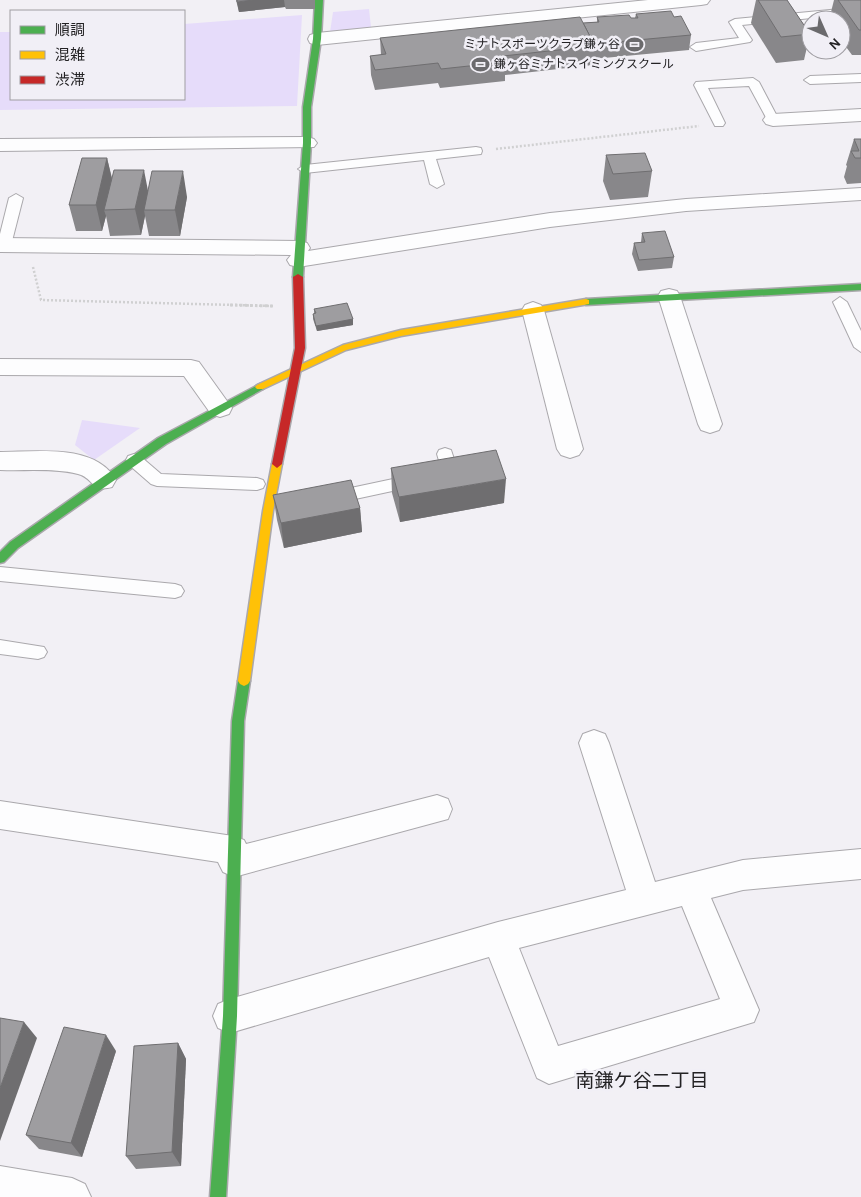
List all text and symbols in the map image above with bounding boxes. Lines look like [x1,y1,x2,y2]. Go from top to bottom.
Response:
legend [10,10,185,100]
north arrow [801,10,851,60]
text: 順調 [55,23,85,38]
sports icon: ミナトスポーツクラブ鎌ヶ谷 [624,34,644,54]
text: N [826,35,843,52]
place label: ミナトスポーツクラブ鎌ヶ谷 [464,37,620,50]
text: 混雑 [55,47,85,63]
sports icon: 鎌ヶ谷ミナトスイミングスクール [470,54,490,74]
place label: 鎌ヶ谷ミナトスイミングスクール [494,57,674,70]
text: 渋滞 [55,72,85,88]
district label: 南鎌ケ谷二丁目 [575,1071,709,1091]

